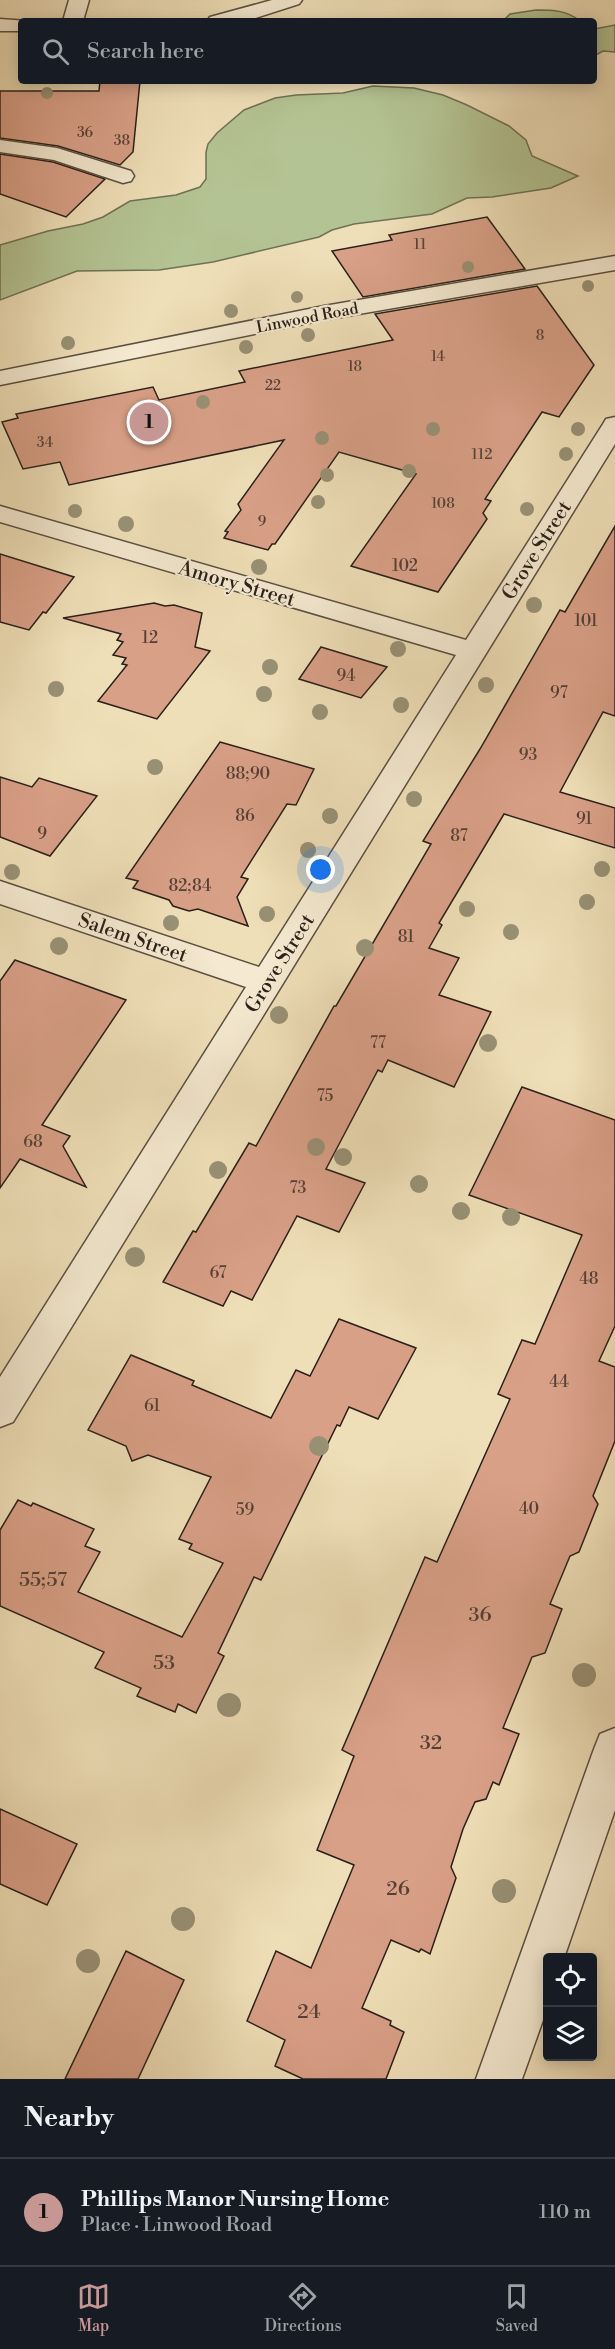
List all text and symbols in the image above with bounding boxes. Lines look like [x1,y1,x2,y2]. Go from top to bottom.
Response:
search box [18,18,597,84]
icon: search [39,35,72,68]
text: Search here [87,38,204,65]
house number: 36 [77,124,94,142]
house number: 38 [114,132,130,150]
house number: 11 [414,236,426,254]
street label: Linwood Road [254,298,360,338]
house number: 8 [536,327,544,345]
house number: 14 [431,348,445,366]
house number: 18 [348,358,362,376]
house number: 22 [265,377,281,395]
pin: 1 [130,400,168,444]
house number: 34 [37,434,53,452]
house number: 112 [472,446,492,464]
house number: 108 [431,495,455,513]
street label: Grove Street [497,497,578,605]
house number: 9 [258,513,266,531]
street label: Amory Street [175,556,298,613]
house number: 102 [392,556,418,576]
house number: 101 [574,611,598,631]
house number: 12 [142,628,158,648]
house number: 94 [336,666,356,686]
house number: 97 [550,683,568,703]
house number: 93 [519,745,537,765]
house number: 88;90 [226,764,270,784]
house number: 86 [235,806,255,826]
house number: 91 [576,809,592,829]
house number: 9 [37,824,47,844]
house number: 87 [450,826,468,846]
your location [306,855,335,884]
house number: 82;84 [169,876,212,896]
street label: Salem Street [75,908,190,969]
street label: Grove Street [240,910,321,1018]
house number: 81 [398,927,414,947]
house number: 77 [370,1033,386,1053]
house number: 75 [317,1086,333,1106]
house number: 68 [23,1132,43,1152]
house number: 73 [290,1178,307,1198]
house number: 67 [210,1263,226,1283]
house number: 48 [579,1269,599,1289]
house number: 44 [549,1372,569,1392]
house number: 61 [144,1396,160,1416]
house number: 40 [519,1499,539,1519]
house number: 59 [236,1500,255,1520]
house number: 55;57 [19,1568,67,1593]
house number: 36 [468,1603,492,1628]
house number: 53 [153,1651,175,1676]
house number: 32 [420,1731,442,1756]
house number: 26 [386,1877,410,1902]
map controls [543,1953,597,2061]
button: locate [543,1953,597,2007]
house number: 24 [297,2000,321,2025]
button: layers [543,2007,597,2061]
text: Nearby [24,2102,114,2134]
text: Phillips Manor Nursing Home [81,2186,389,2213]
text: 1 [39,2200,48,2225]
text: 110 m [539,2200,591,2225]
text: Place · Linwood Road [81,2213,272,2238]
tab: Map [77,2280,110,2336]
tab: Directions [264,2280,342,2336]
tab: Saved [496,2280,538,2336]

